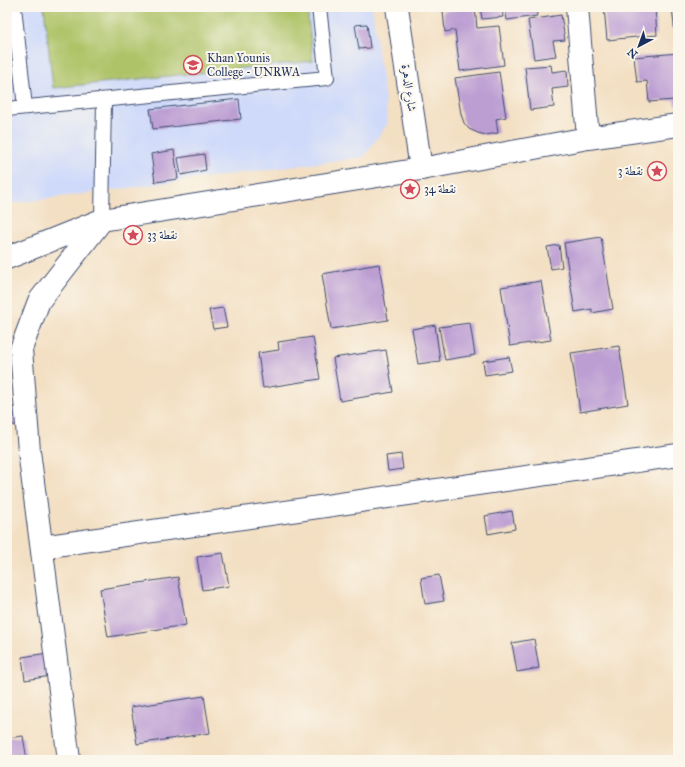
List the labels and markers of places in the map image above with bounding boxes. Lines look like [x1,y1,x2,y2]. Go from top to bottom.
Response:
place label: Khan Younis College - UNRWA [207,51,300,80]
school or university icon: Khan Younis College - UNRWA [182,54,204,76]
place icon: نقطة 3 [646,160,668,182]
place label: نقطة 3 [618,164,643,178]
place icon: نقطة 34 [399,178,421,200]
place label: نقطة 34 [424,182,456,196]
place icon: نقطة 33 [122,224,144,246]
place label: نقطة 33 [147,228,177,242]

